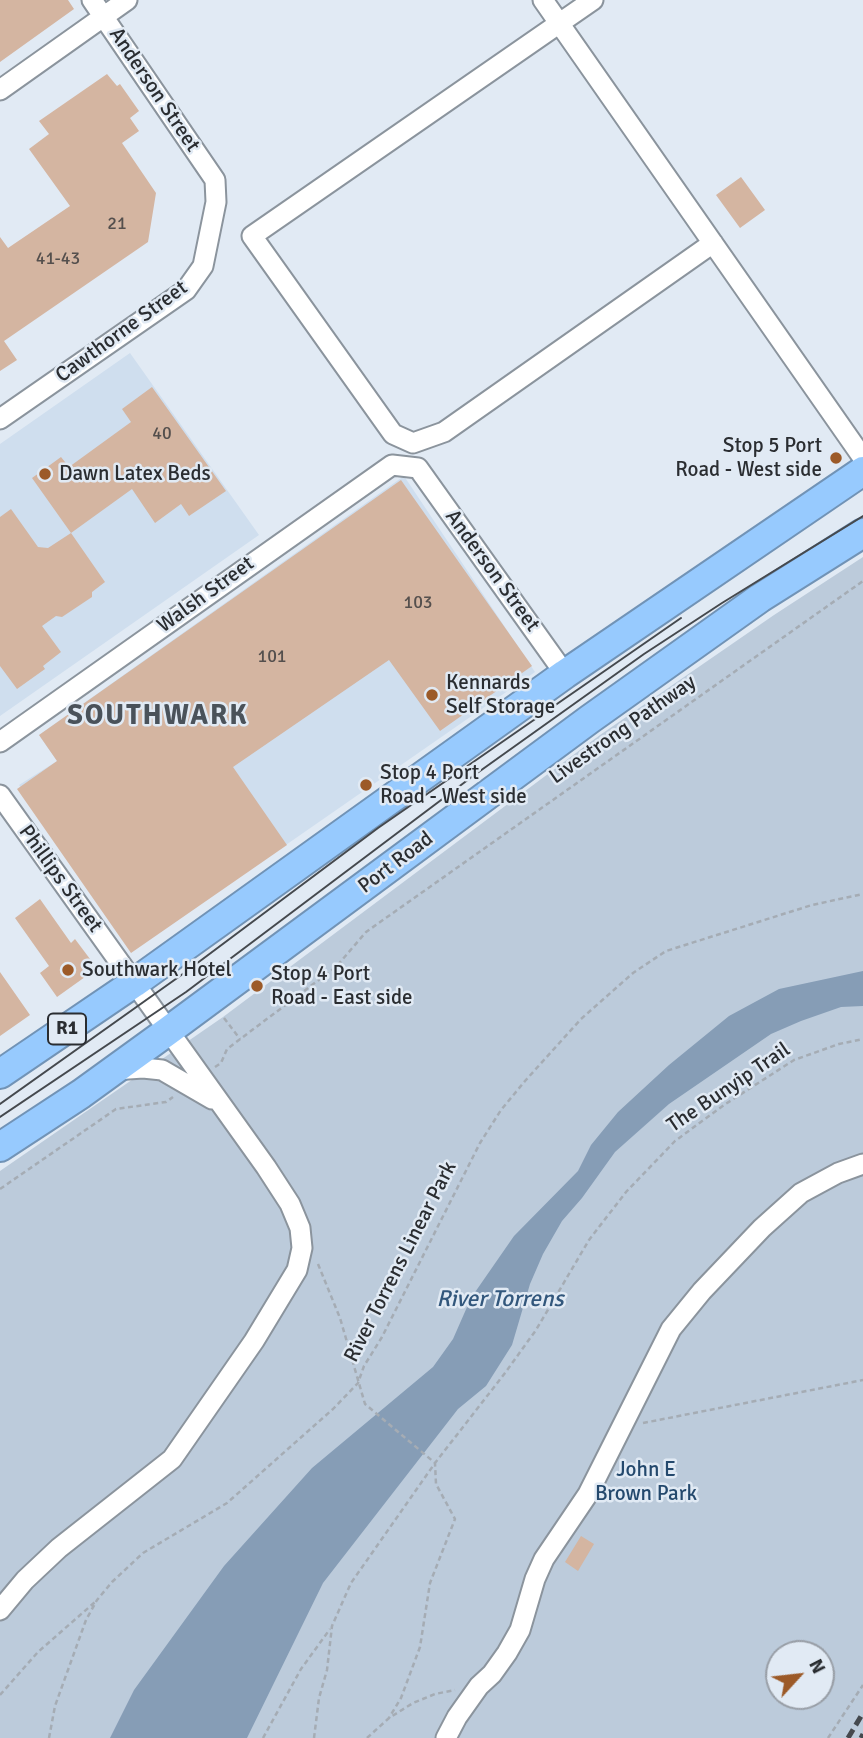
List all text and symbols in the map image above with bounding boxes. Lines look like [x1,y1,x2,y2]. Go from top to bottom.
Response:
street label: Anderson Street [103,23,205,157]
house number: 21 [107,213,127,235]
house number: 41-43 [36,248,80,270]
street label: Cawthorne Street [51,276,193,388]
house number: 40 [152,423,172,445]
place label: Stop 5 Port Road - West side [675,433,822,483]
marker: Stop 5 Port Road - West side [828,450,844,466]
place label: Dawn Latex Beds [59,461,211,487]
marker: Dawn Latex Beds [37,466,53,482]
street label: Anderson Street [439,505,545,637]
street label: Walsh Street [153,551,259,639]
house number: 103 [403,592,433,614]
house number: 101 [257,646,287,668]
place label: Kennards Self Storage [446,670,555,720]
street label: Livestrong Pathway [545,670,701,790]
marker: Kennards Self Storage [424,687,440,703]
district label: SOUTHWARK [68,700,248,734]
place label: Stop 4 Port Road - West side [380,760,527,810]
marker: Stop 4 Port Road - West side [358,777,374,793]
street label: Phillips Street [13,820,107,938]
street label: Port Road [354,827,438,899]
place label: Southwark Hotel [82,957,232,983]
place label: Stop 4 Port Road - East side [271,961,413,1011]
marker: Southwark Hotel [60,962,76,978]
marker: Stop 4 Port Road - East side [249,978,265,994]
road number: R1 [48,1014,86,1044]
street label: The Bunyip Trail [663,1038,795,1138]
street label: River Torrens Linear Park [339,1157,463,1367]
water label: River Torrens [437,1286,563,1314]
park label: John E Brown Park [595,1457,697,1507]
north arrow [765,1640,835,1710]
text: N [803,1655,831,1678]

